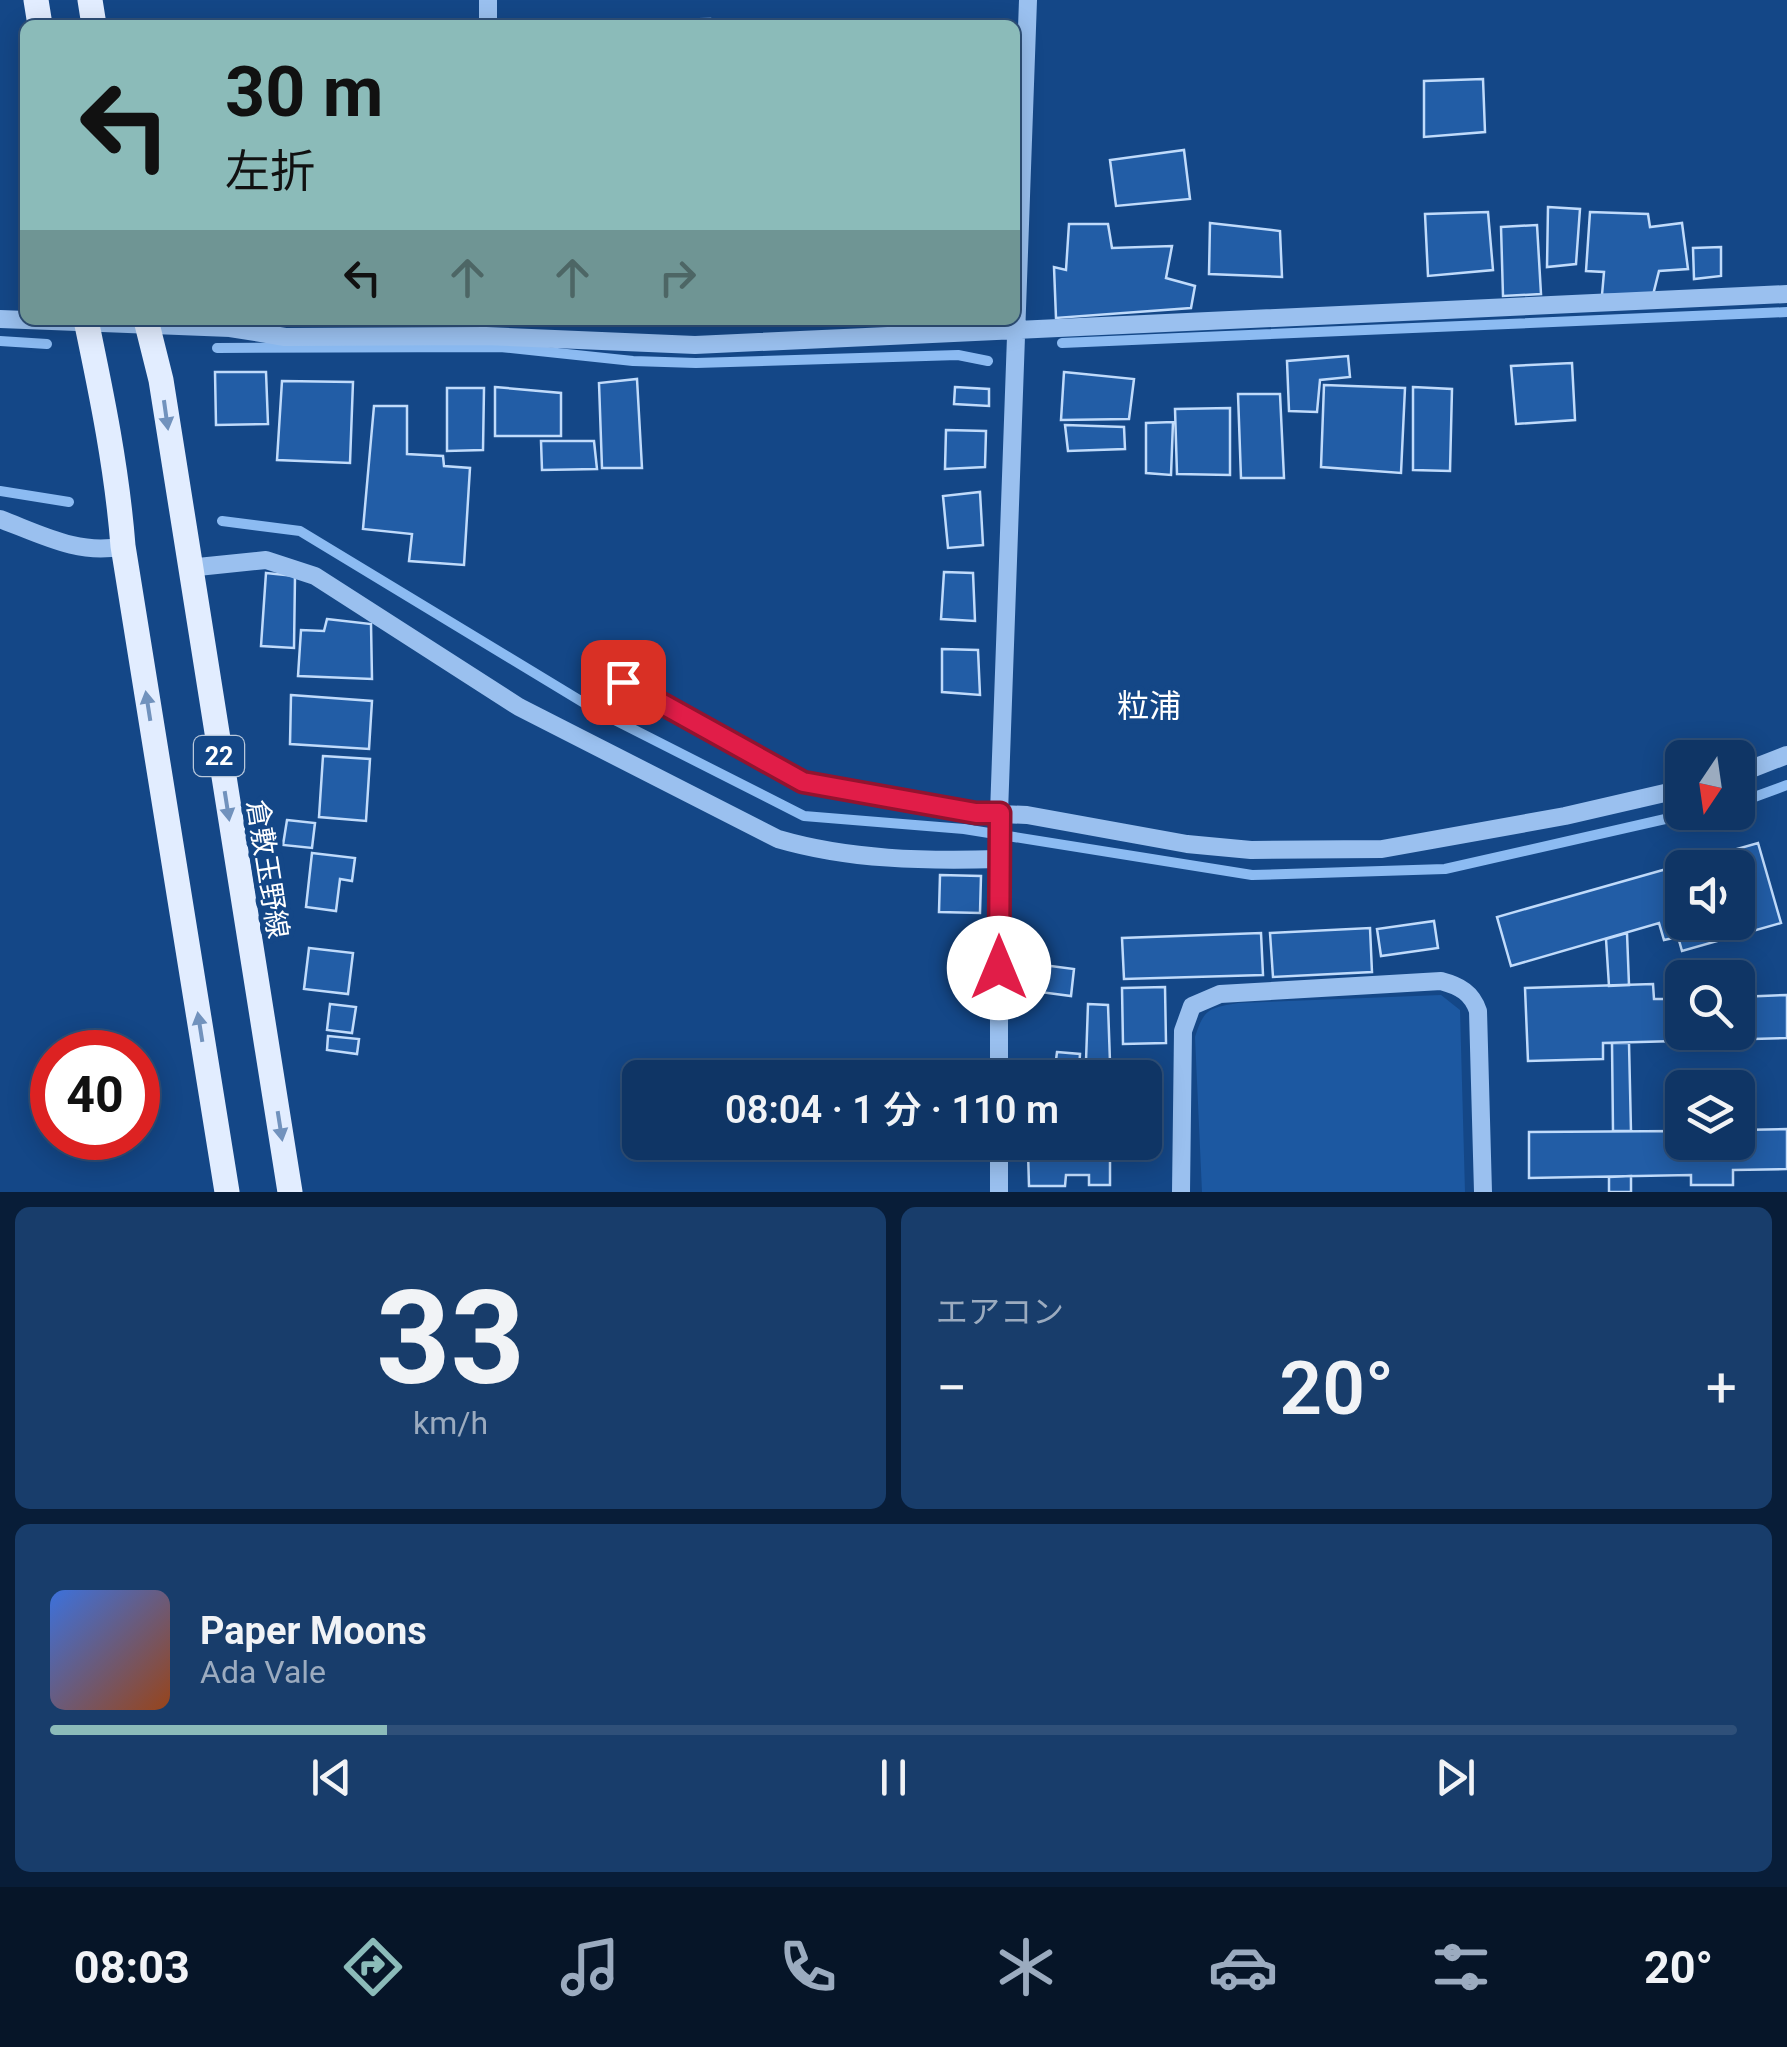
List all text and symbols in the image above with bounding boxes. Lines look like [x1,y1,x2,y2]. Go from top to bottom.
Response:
text: 30 m [225,51,383,133]
icon: left [60,60,190,190]
text: 左折 [225,145,315,198]
icon: left [335,250,390,305]
icon: ahead [440,250,495,305]
icon: ahead [545,250,600,305]
icon: right [650,250,705,305]
one-way arrow [159,400,175,432]
pin [581,640,666,725]
icon: arrive [596,655,651,710]
district label: 粒浦 [1117,687,1181,725]
one-way arrow [140,689,156,721]
road number: 22 [194,736,244,776]
north arrow [1665,740,1755,830]
map controls [1665,740,1755,1160]
one-way arrow [220,790,236,822]
street label: 倉敷玉野線 [240,797,295,941]
button: sound [1665,850,1755,940]
position arrow [947,916,1051,1020]
button: search [1665,960,1755,1050]
one-way arrow [192,1010,207,1042]
speed limit sign: 40 [30,1030,160,1160]
button: layers [1665,1070,1755,1160]
text: 08:04 · 1 分 · 110 m [725,1088,1059,1132]
one-way arrow [273,1111,288,1143]
text: 33 [376,1262,525,1415]
text: エアコン [936,1293,1064,1331]
text: 20° [1279,1344,1394,1432]
text: − [936,1356,967,1420]
text: + [1706,1356,1737,1420]
text: km/h [413,1404,488,1442]
text: Paper Moons [200,1609,427,1653]
text: Ada Vale [200,1653,326,1691]
icon: previous [304,1750,359,1805]
icon: pause [866,1750,921,1805]
icon: next [1428,1750,1483,1805]
icon: directions [338,1932,408,2002]
icon: music [555,1932,625,2002]
icon: phone [773,1932,843,2002]
icon: climate [991,1932,1061,2002]
icon: car [1208,1932,1278,2002]
icon: filters [1426,1932,1496,2002]
text: 08:03 [74,1941,190,1994]
text: 20° [1644,1941,1713,1994]

